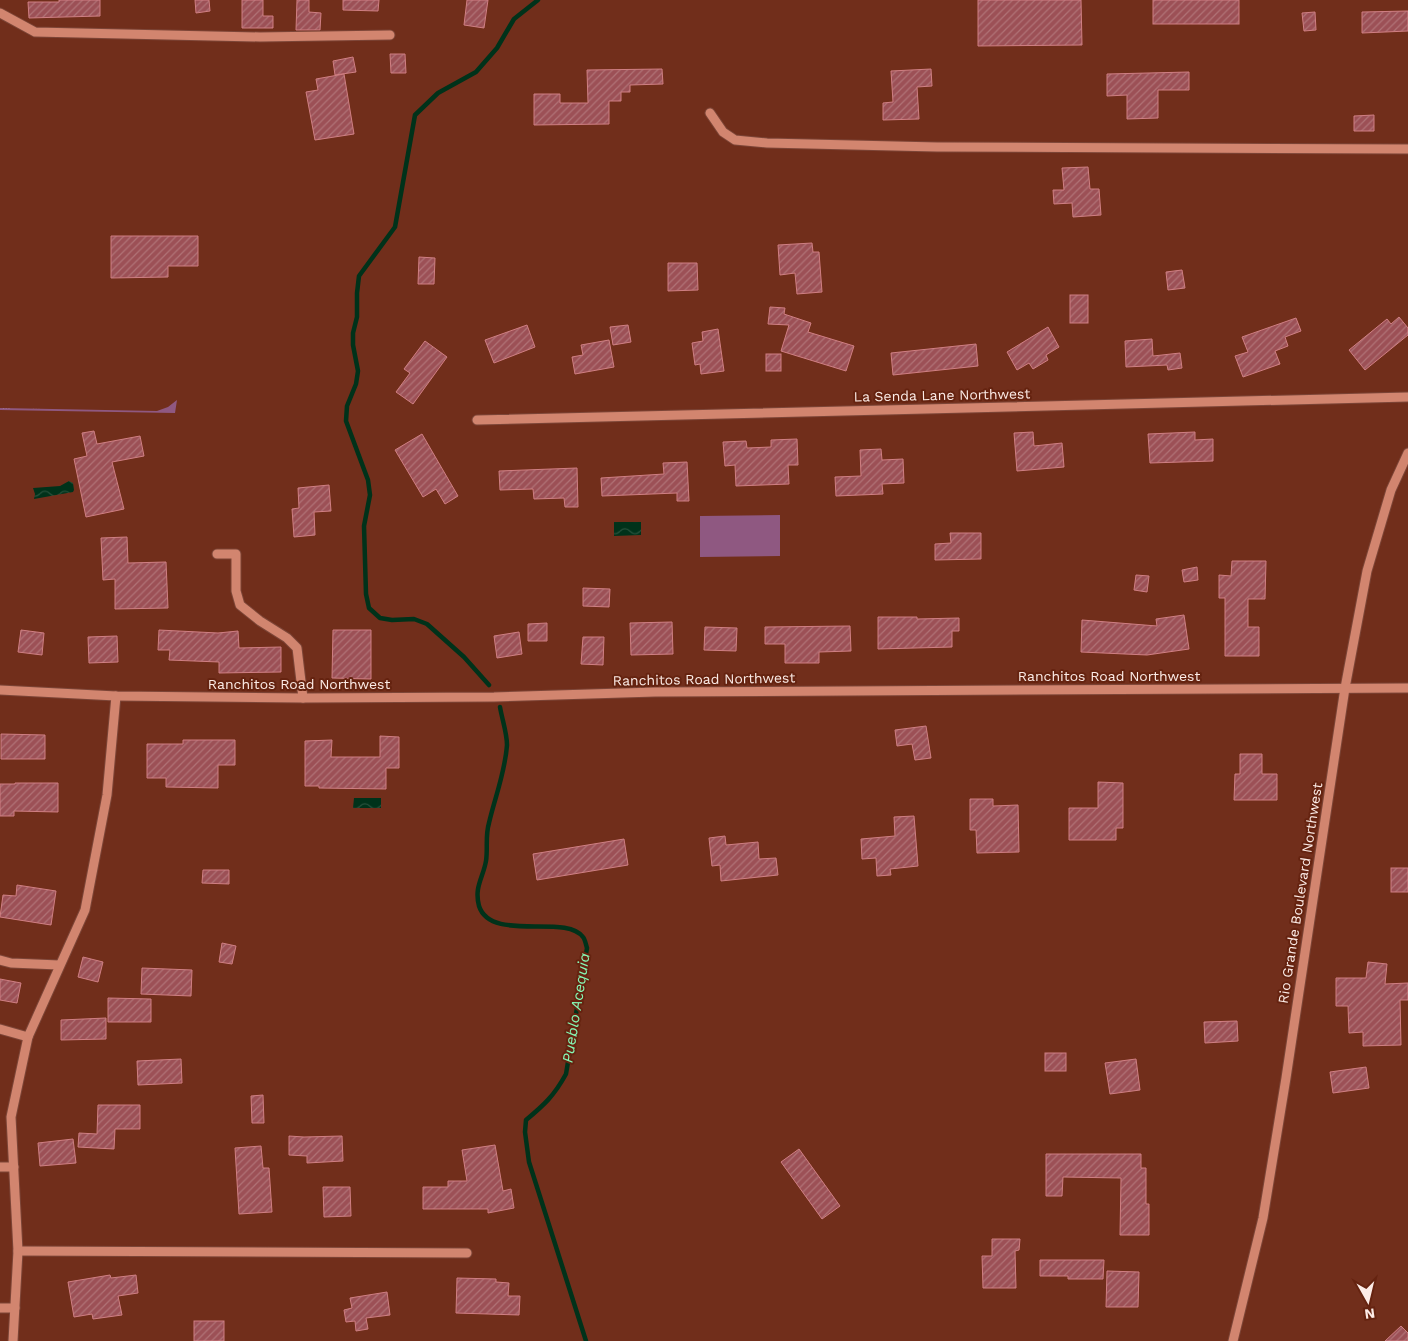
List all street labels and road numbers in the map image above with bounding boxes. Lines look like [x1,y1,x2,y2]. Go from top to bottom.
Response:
street label: La Senda Lane Northwest [854,385,1031,405]
street label: Ranchitos Road Northwest [1018,668,1200,684]
street label: Ranchitos Road Northwest [613,669,796,689]
street label: Ranchitos Road Northwest [208,676,390,692]
street label: Rio Grande Boulevard Northwest [1275,781,1325,1005]

